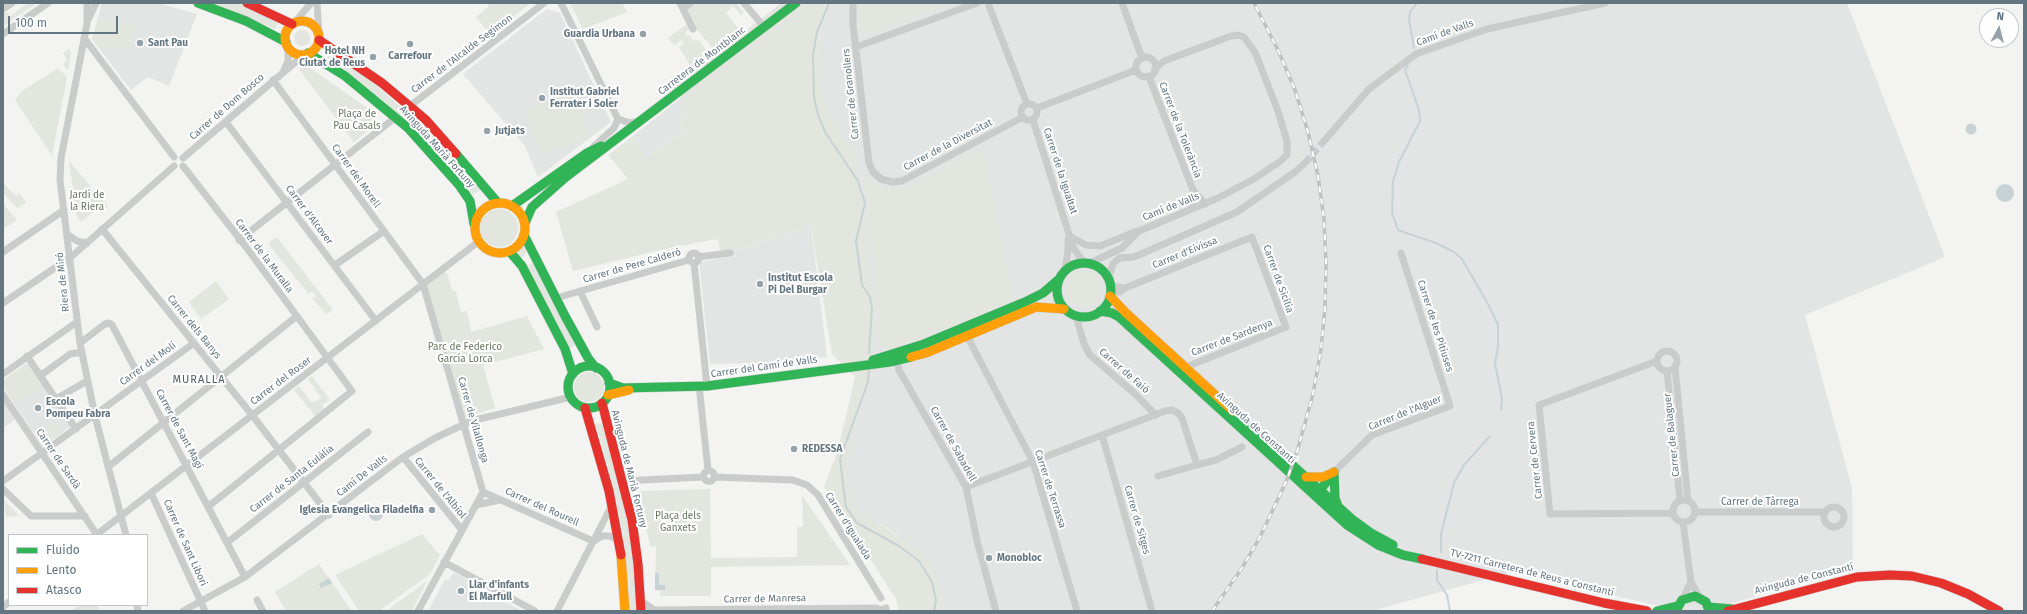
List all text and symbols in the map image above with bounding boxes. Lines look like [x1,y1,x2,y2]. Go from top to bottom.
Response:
scale bar [10,8,120,34]
north arrow [1979,8,2019,48]
text: N [1996,10,2005,23]
street label: Carrer de l'Alcalde Segimon [409,12,515,96]
text: 100 m [15,16,47,30]
street label: Camí de Valls [1415,17,1475,49]
street label: Carretera de Montblanc [656,24,748,98]
place label: Guardia Urbana [564,28,635,40]
marker: Guardia Urbana [638,29,648,39]
place label: Sant Pau [148,37,188,49]
marker: Sant Pau [135,38,145,48]
marker: Carrefour [405,39,415,49]
place label: Hotel NH Ciutat de Reus [299,45,365,68]
street label: Carrer de Granollers [840,48,862,140]
place label: Carrefour [388,50,432,62]
marker: Hotel NH Ciutat de Reus [368,52,378,62]
street label: Carrer de Dom Bosco [187,71,267,143]
street label: Carrer de la Tolerància [1156,80,1204,180]
place label: Institut Gabriel Ferrater i Soler [550,86,619,110]
marker: Institut Gabriel Ferrater i Soler [537,93,547,103]
street label: Avinguda Marià Fortuny [397,103,477,191]
park label: Plaça de Pau Casals [333,108,381,132]
street label: Carrer de la Diversitat [902,117,994,173]
place label: Jutjats [495,125,525,137]
marker: Jutjats [482,126,492,136]
street label: Carrer de la Igualtat [1040,126,1080,216]
street label: Carrer del Morell [329,142,383,210]
street label: Carrer d'Alcover [283,183,335,247]
park label: Jardí de la Riera [69,189,105,212]
street label: Camí de Valls [1141,190,1201,224]
street label: Carrer de la Muralla [232,217,296,295]
street label: Carrer d'Eivissa [1151,235,1219,271]
street label: Carrer de Sicília [1260,243,1296,315]
street label: Carrer de Pere Calderó [582,246,682,286]
street label: Riera de Miró [54,252,72,312]
place label: Institut Escola Pi Del Burgar [768,272,833,296]
marker: Institut Escola Pi Del Burgar [755,279,765,289]
street label: Carrer de les Pitiuses [1415,279,1455,373]
street label: Carrer dels Banys [165,293,223,361]
street label: Carrer de Sardenya [1190,317,1274,359]
street label: Carrer del Molí [117,340,179,388]
park label: Parc de Federico García Lorca [428,341,502,364]
street label: Carrer de Faió [1096,346,1152,396]
street label: Carrer del Roser [248,354,314,408]
street label: Carrer del Camí de Valls [710,354,818,380]
district label: MURALLA [172,373,226,387]
street label: Carrer de Vilallonga [455,376,491,464]
street label: Carrer de Sant Magí [153,387,205,471]
street label: Avinguda de Constantí [1214,390,1298,466]
street label: Carrer de Balaguer [1662,392,1682,478]
street label: Carrer de l'Alguer [1367,393,1443,433]
place label: Escola Pompeu Fabra [46,396,110,420]
marker: Escola Pompeu Fabra [33,403,43,413]
street label: Carrer de Sabadell [927,404,979,484]
street label: Avinguda de Marià Fortuny [609,409,649,529]
street label: Carrer de Cervera [1525,420,1545,500]
street label: Carrer de Sardà [33,427,83,491]
street label: Carrer de Santa Eulàlia [248,443,336,515]
place label: REDESSA [802,443,842,455]
marker: REDESSA [789,444,799,454]
street label: Carrer de Terrassa [1032,448,1068,530]
street label: Camí De Valls [334,453,390,499]
street label: Carrer de l'Albiol [412,455,468,521]
street label: Carrer de Sitges [1121,484,1153,556]
street label: Carrer del Rourell [503,485,581,529]
street label: Carrer d'Igualada [822,490,874,562]
street label: Carrer de Tàrrega [1721,496,1799,508]
street label: Carrer de Sant Libori [160,498,210,588]
place label: Iglesia Evangelica Filadelfia [300,504,424,516]
marker: Iglesia Evangelica Filadelfia [427,505,437,515]
park label: Plaça dels Ganxets [655,510,701,534]
legend [8,534,148,606]
text: Fluido [46,543,80,557]
street label: TV-7211 Carretera de Reus a Constantí [1449,547,1615,599]
place label: Monobloc [997,552,1042,564]
marker: Monobloc [984,553,994,563]
street label: Avinguda de Constantí [1753,561,1855,597]
text: Lento [46,563,76,577]
place label: Llar d'infants El Marfull [469,579,529,602]
text: Atasco [46,583,82,597]
marker: Llar d'infants El Marfull [456,586,466,596]
street label: Carrer de Manresa [724,592,806,606]

